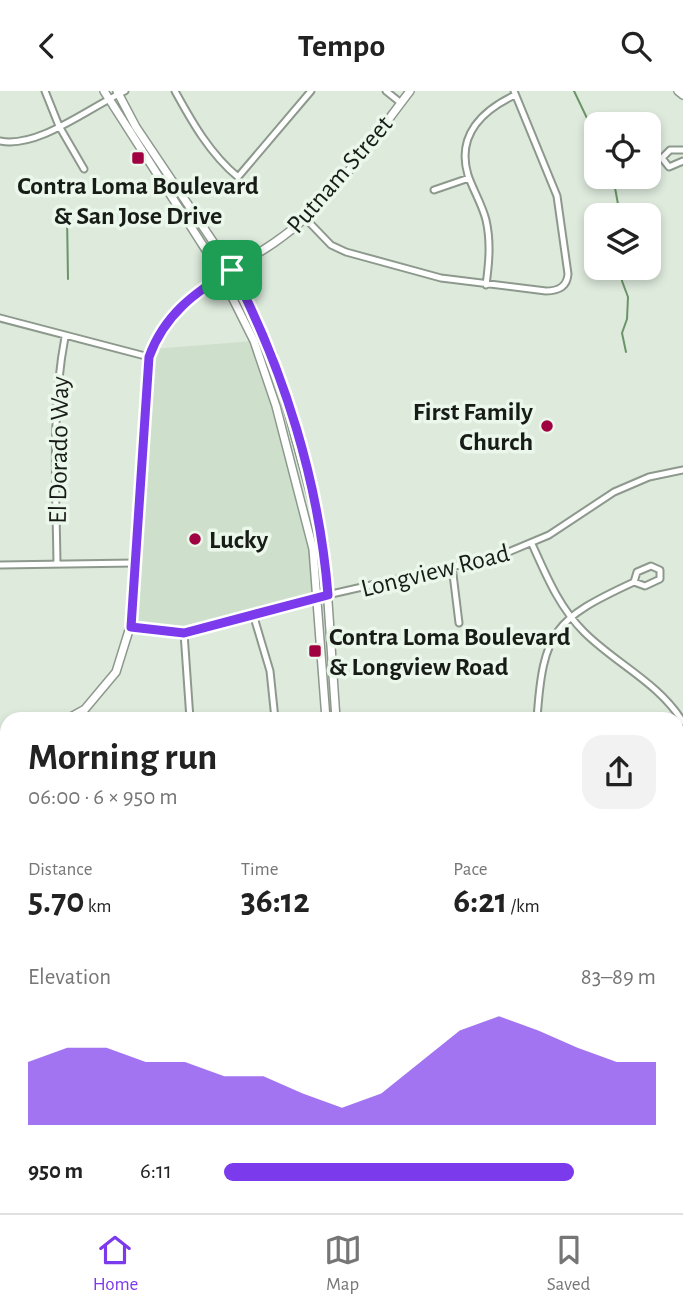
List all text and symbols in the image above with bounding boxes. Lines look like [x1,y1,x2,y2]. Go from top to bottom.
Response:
icon: back [28,27,66,65]
icon: search [617,27,655,65]
text: Tempo [298,30,385,62]
street label: Putnam Street [282,111,398,238]
map controls [584,112,661,280]
button: locate [584,112,661,189]
marker: Contra Loma Boulevard & San Jose Drive [130,150,146,166]
place label: Contra Loma Boulevard & San Jose Drive [17,173,259,229]
button: layers [584,203,661,280]
pin [202,240,262,300]
icon: arrive [213,251,251,289]
street label: El Dorado Way [45,376,73,524]
place label: First Family Church [413,399,533,455]
marker: First Family Church [539,418,555,434]
place label: Lucky [209,527,269,553]
marker: Lucky [187,531,203,547]
street label: Longview Road [358,540,512,602]
place label: Contra Loma Boulevard & Longview Road [329,624,571,680]
marker: Contra Loma Boulevard & Longview Road [307,643,323,659]
button: share [582,735,656,809]
text: Morning run [28,739,217,777]
text: 06:00 · 6 × 950 m [28,786,178,809]
text: Distance [28,860,92,879]
text: Time [241,860,279,879]
text: Pace [453,860,488,879]
text: 5.70 [28,884,85,919]
text: 36:12 [241,884,310,919]
text: 6:21 [453,884,507,919]
text: km [85,897,112,916]
text: /km [507,897,540,916]
text: Elevation [28,966,111,989]
text: 83–89 m [581,966,656,989]
text: 950 m [28,1160,83,1183]
text: 6:11 [140,1160,172,1183]
tab: Home [93,1231,138,1296]
tab: Map [324,1231,362,1296]
tab: Saved [547,1231,590,1296]

